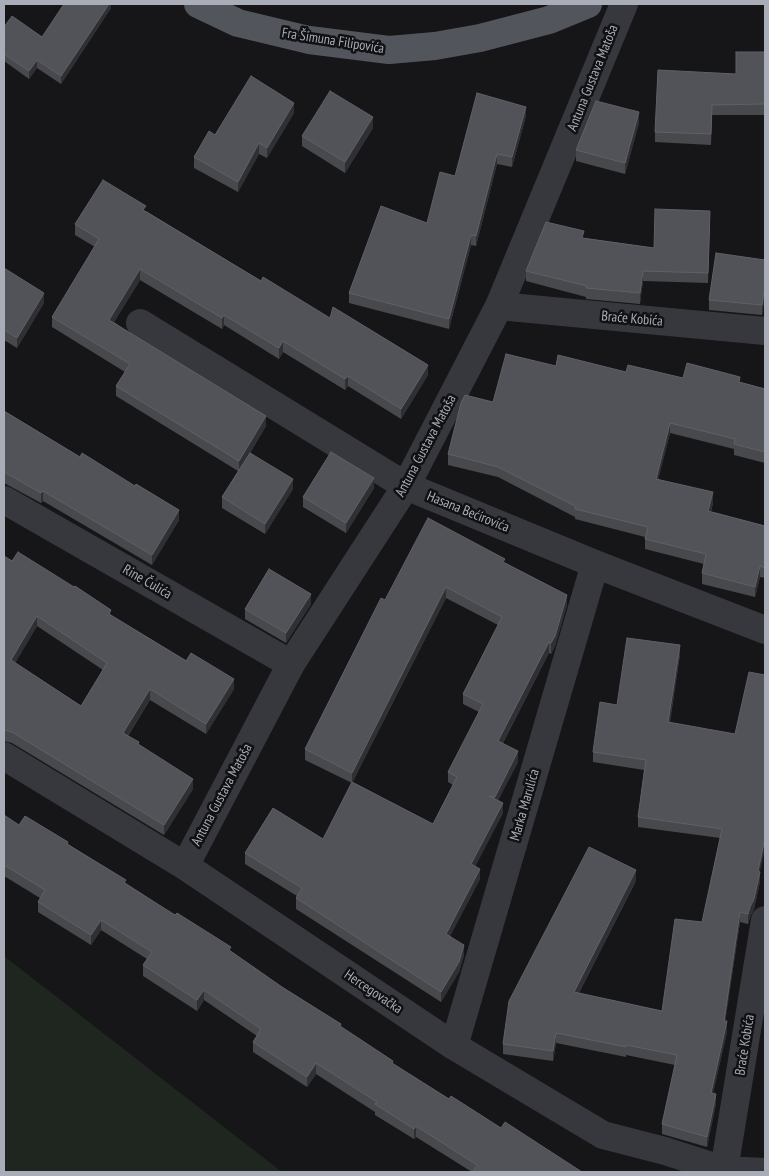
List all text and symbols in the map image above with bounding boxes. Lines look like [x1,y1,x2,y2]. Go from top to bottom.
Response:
street label: Antuna Gustava Matoša [564,22,622,134]
street label: Fra Šimuna Filipovića [281,25,385,57]
street label: Braće Kobića [601,308,663,330]
street label: Antuna Gustava Matoša [392,392,460,500]
street label: Hasana Bećirovića [424,488,512,536]
street label: Rine Čulića [119,561,175,603]
street label: Antuna Gustava Matoša [188,741,256,849]
street label: Marka Marulića [507,767,543,843]
street label: Hercegovačka [341,966,405,1018]
street label: Braće Kobića [732,1013,758,1077]

